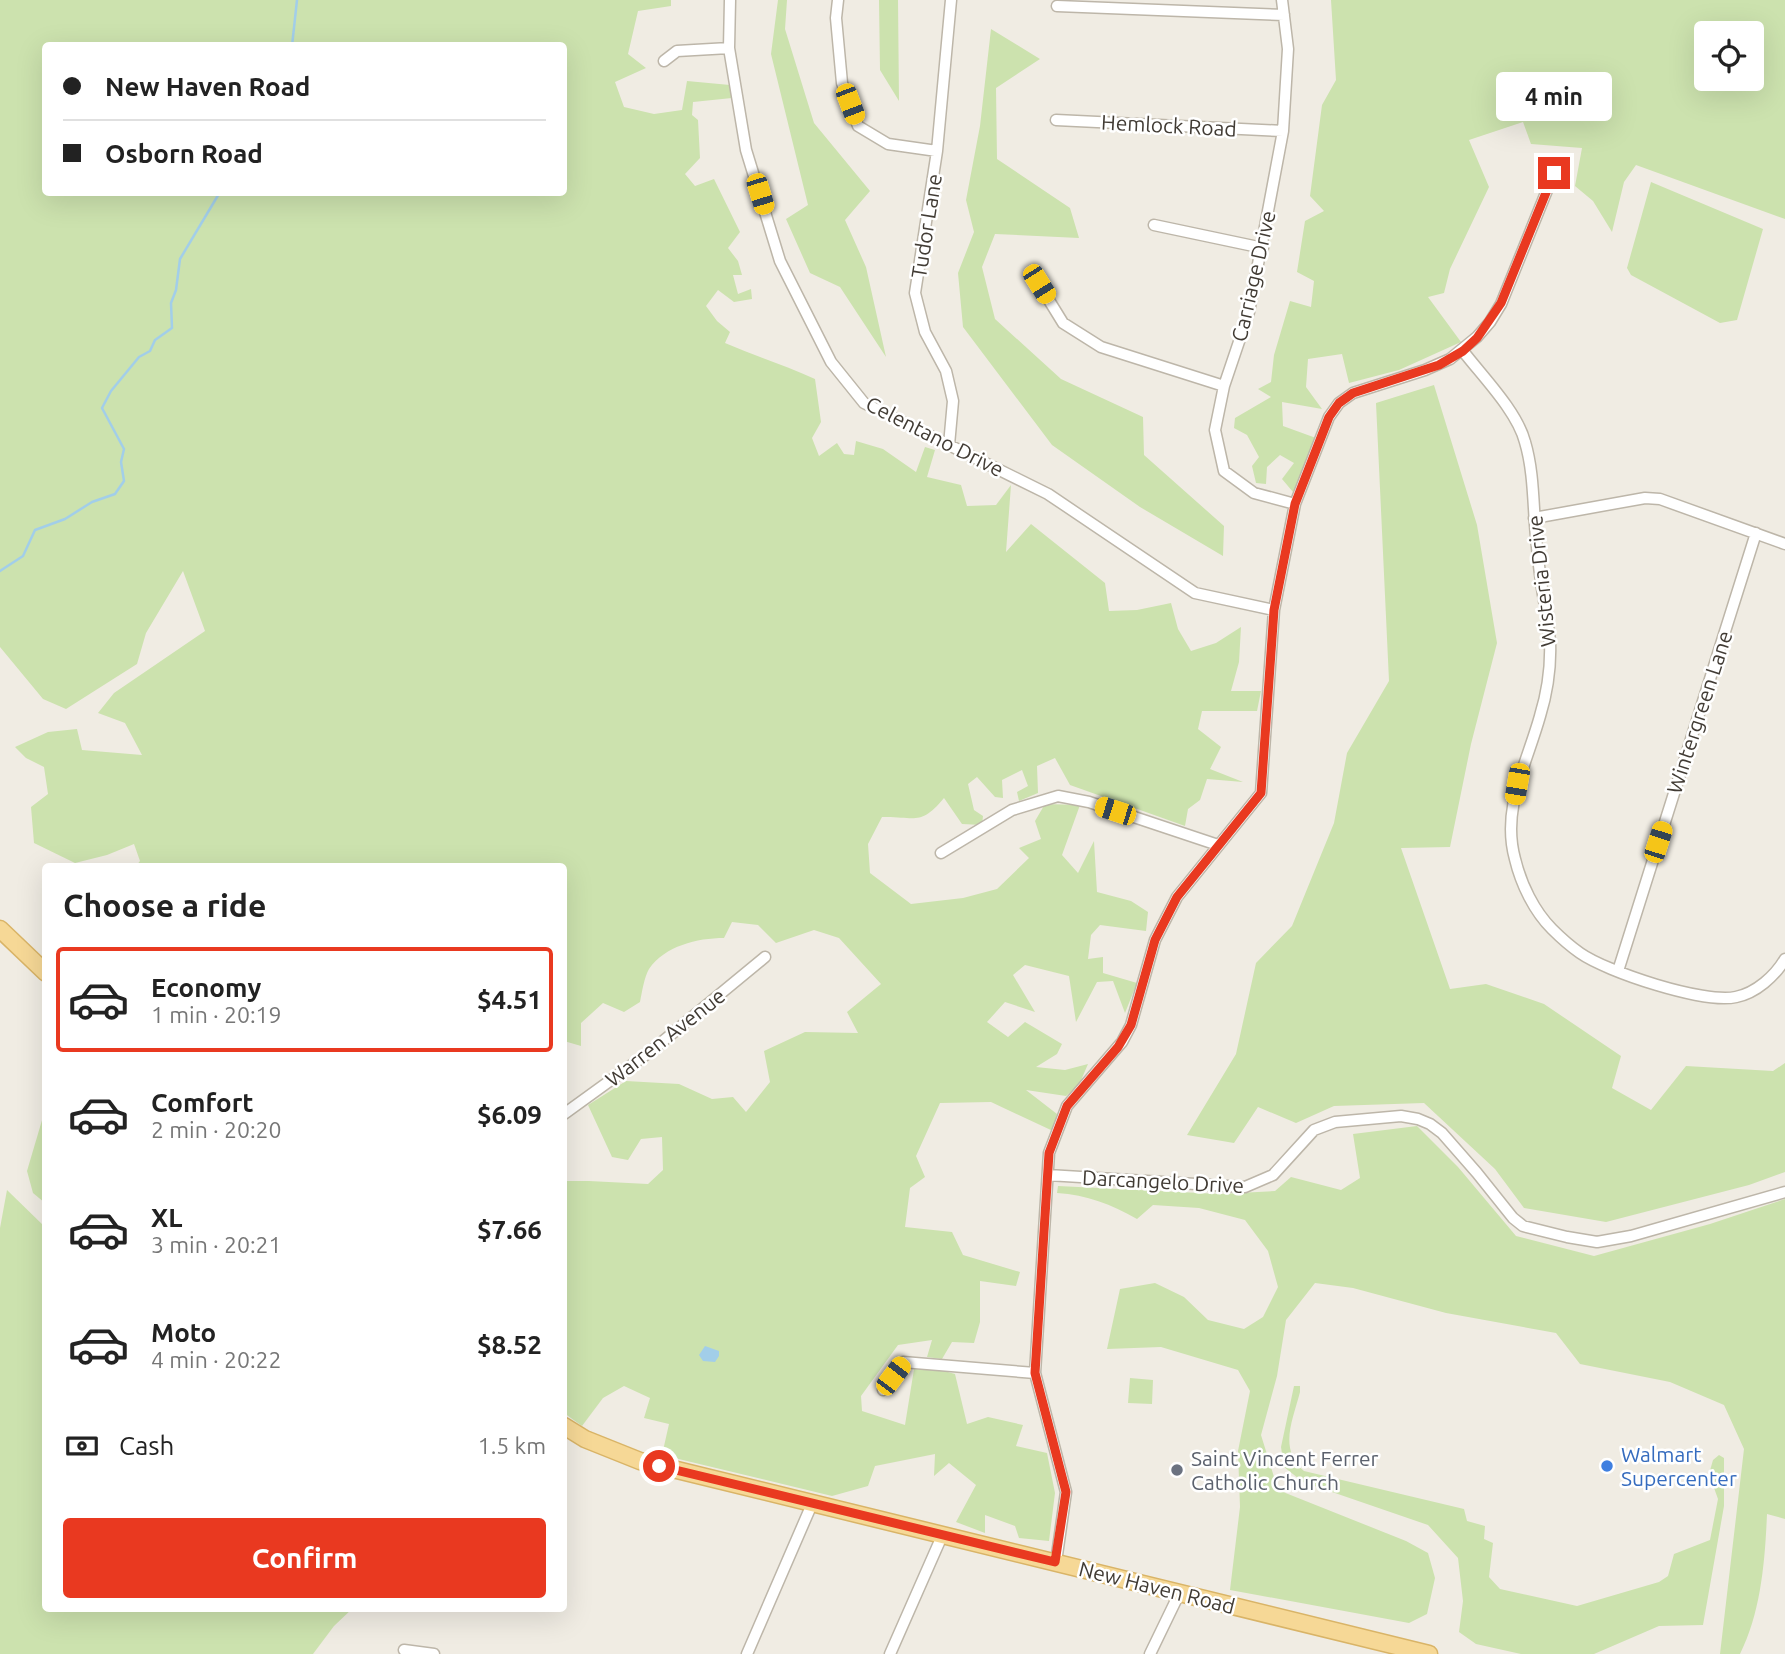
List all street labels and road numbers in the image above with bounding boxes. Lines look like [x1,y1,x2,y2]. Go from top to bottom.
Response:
street label: Hemlock Road [1101,109,1237,141]
street label: Tudor Lane [906,172,946,280]
street label: Carriage Drive [1226,208,1280,344]
street label: Celentano Drive [862,391,1008,481]
street label: Wisteria Drive [1522,514,1560,648]
street label: Wintergreen Lane [1661,628,1737,796]
street label: Warren Avenue [601,983,729,1091]
street label: Darcangelo Drive [1082,1165,1244,1197]
street label: New Haven Road [1076,1556,1238,1618]

